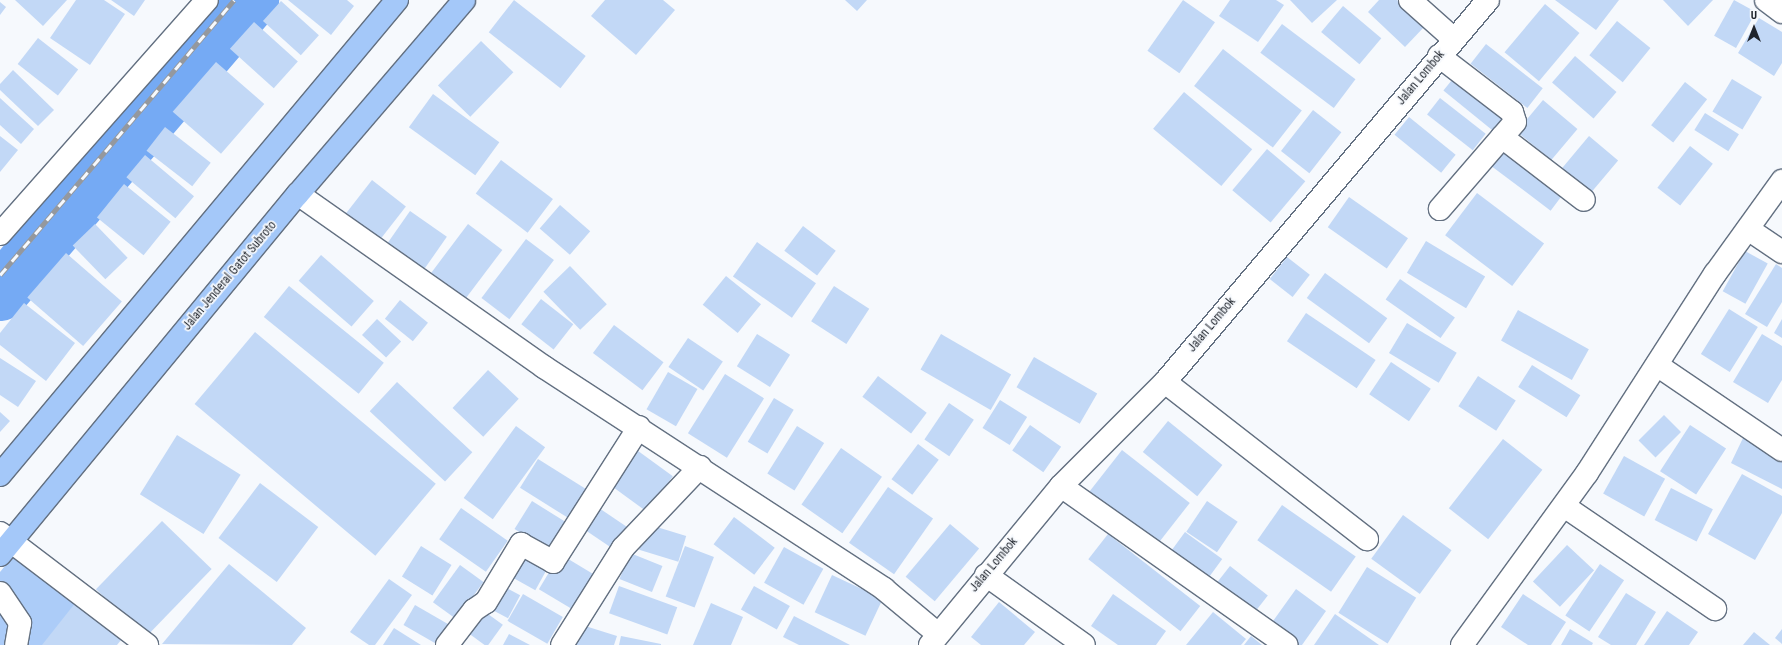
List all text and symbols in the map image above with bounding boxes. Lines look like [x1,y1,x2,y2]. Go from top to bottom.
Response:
north arrow [1734,8,1774,48]
text: U [1751,9,1757,22]
street label: Jalan Lombok [1394,48,1448,108]
street label: Jalan Jenderal Gatot Subroto [180,219,280,333]
street label: Jalan Lombok [1185,295,1239,355]
street label: Jalan Lombok [967,535,1021,595]

